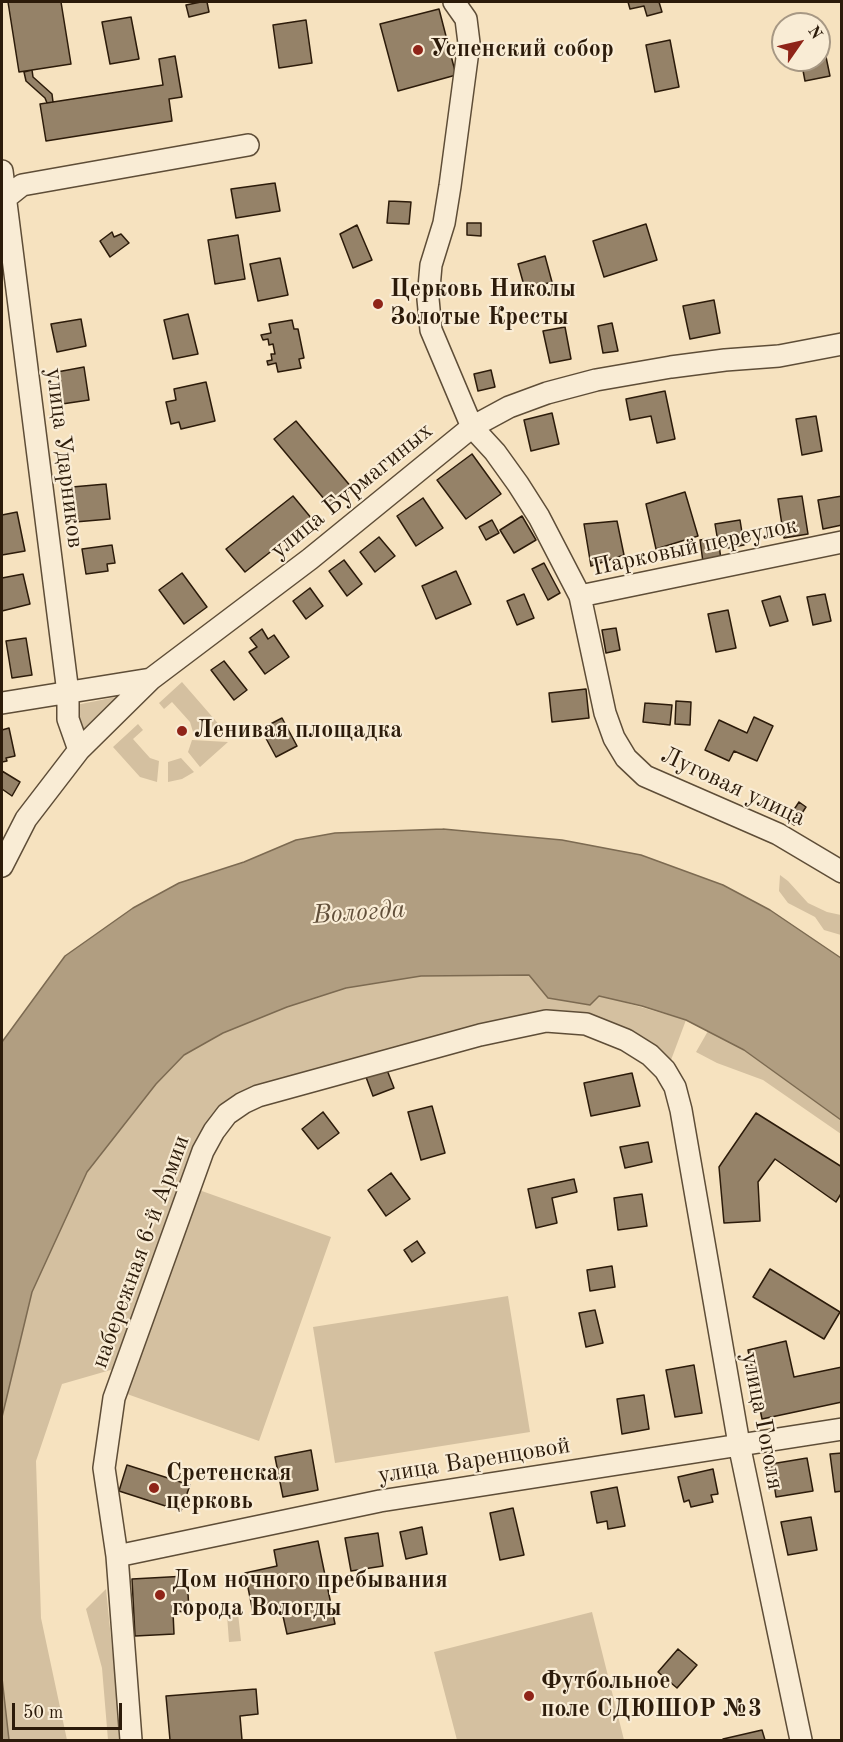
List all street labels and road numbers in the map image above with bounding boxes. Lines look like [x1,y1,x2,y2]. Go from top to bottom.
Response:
street label: улица Ударников [39,366,89,550]
street label: улица Бурмагиных [265,417,439,565]
street label: Парковый переулок [590,511,800,583]
street label: Луговая улица [656,741,810,833]
street label: набережная 6-й Армии [85,1132,197,1372]
street label: улица Гоголя [735,1350,789,1492]
street label: улица Варенцовой [376,1432,572,1490]

